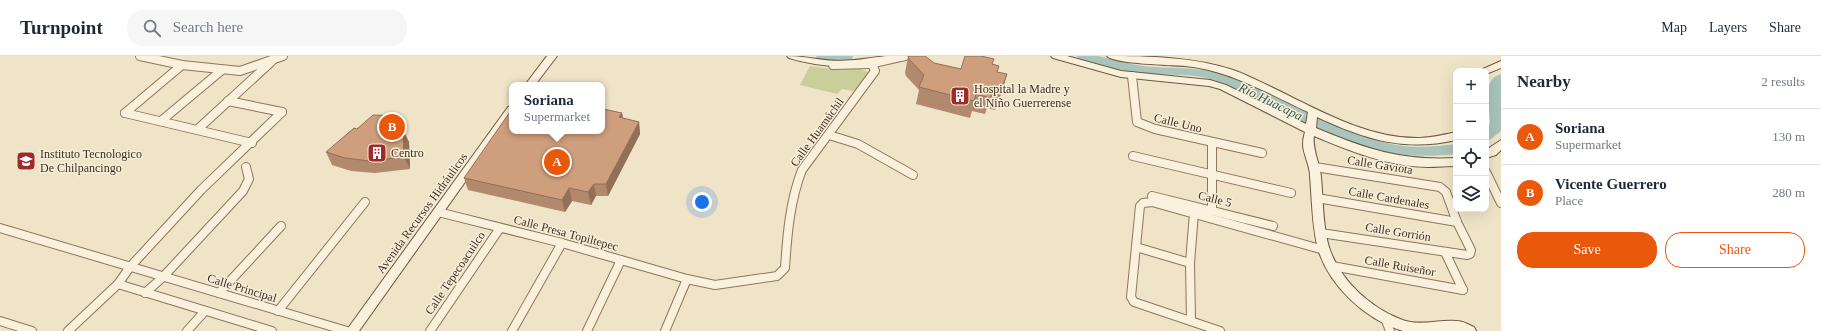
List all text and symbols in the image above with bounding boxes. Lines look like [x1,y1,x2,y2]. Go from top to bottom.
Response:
search box [127,10,407,46]
text: Turnpoint [20,17,103,38]
icon: search [141,17,163,39]
text: Search here [173,19,243,35]
text: Map [1661,20,1687,35]
text: Layers [1709,20,1747,35]
text: Share [1769,20,1801,35]
map controls [1453,68,1489,212]
button: + [1453,68,1489,104]
text: Nearby [1517,72,1571,91]
text: 2 results [1761,74,1805,89]
water label: Río Huacapa [1236,79,1306,124]
popup [509,82,605,134]
place label: Hospital la Madre y el Niño Guerrerense [974,82,1071,110]
building icon: Hospital la Madre y el Niño Guerrerense [949,85,971,107]
text: Soriana [524,92,574,108]
street label: Calle Huamúchil [787,94,847,169]
button: − [1453,104,1489,140]
text: Supermarket [524,109,590,124]
street label: Calle Uno [1153,110,1203,136]
pin: B [379,112,405,142]
text: Soriana [1555,120,1605,136]
text: A [1525,129,1535,144]
text: 130 m [1772,129,1805,144]
text: Supermarket [1555,137,1621,152]
button: locate [1453,140,1489,176]
building icon: Centro [366,142,388,164]
place label: Centro [391,146,424,160]
place label: Instituto Tecnologico De Chilpancingo [40,147,142,175]
pin: A [544,147,570,177]
school or university icon: Instituto Tecnologico De Chilpancingo [15,150,37,172]
street label: Avenida Recursos Hidráulicos [374,150,471,276]
street label: Calle Gaviota [1346,153,1415,177]
button: layers [1453,176,1489,212]
text: Vicente Guerrero [1555,176,1667,192]
street label: Calle Cardenales [1348,184,1431,212]
text: B [1526,185,1534,200]
text: 280 m [1772,185,1805,200]
street label: Calle 5 [1197,188,1233,210]
your location [692,192,712,212]
text: Place [1555,193,1583,208]
street label: Calle Presa Topiltepec [512,212,620,254]
street label: Calle Gorrión [1364,220,1432,244]
street label: Calle Tepecoacuilco [422,229,488,317]
button: Save [1517,232,1657,268]
button: Share [1665,232,1805,268]
street label: Calle Ruiseñor [1364,253,1437,279]
street label: Calle Principal [206,271,279,305]

